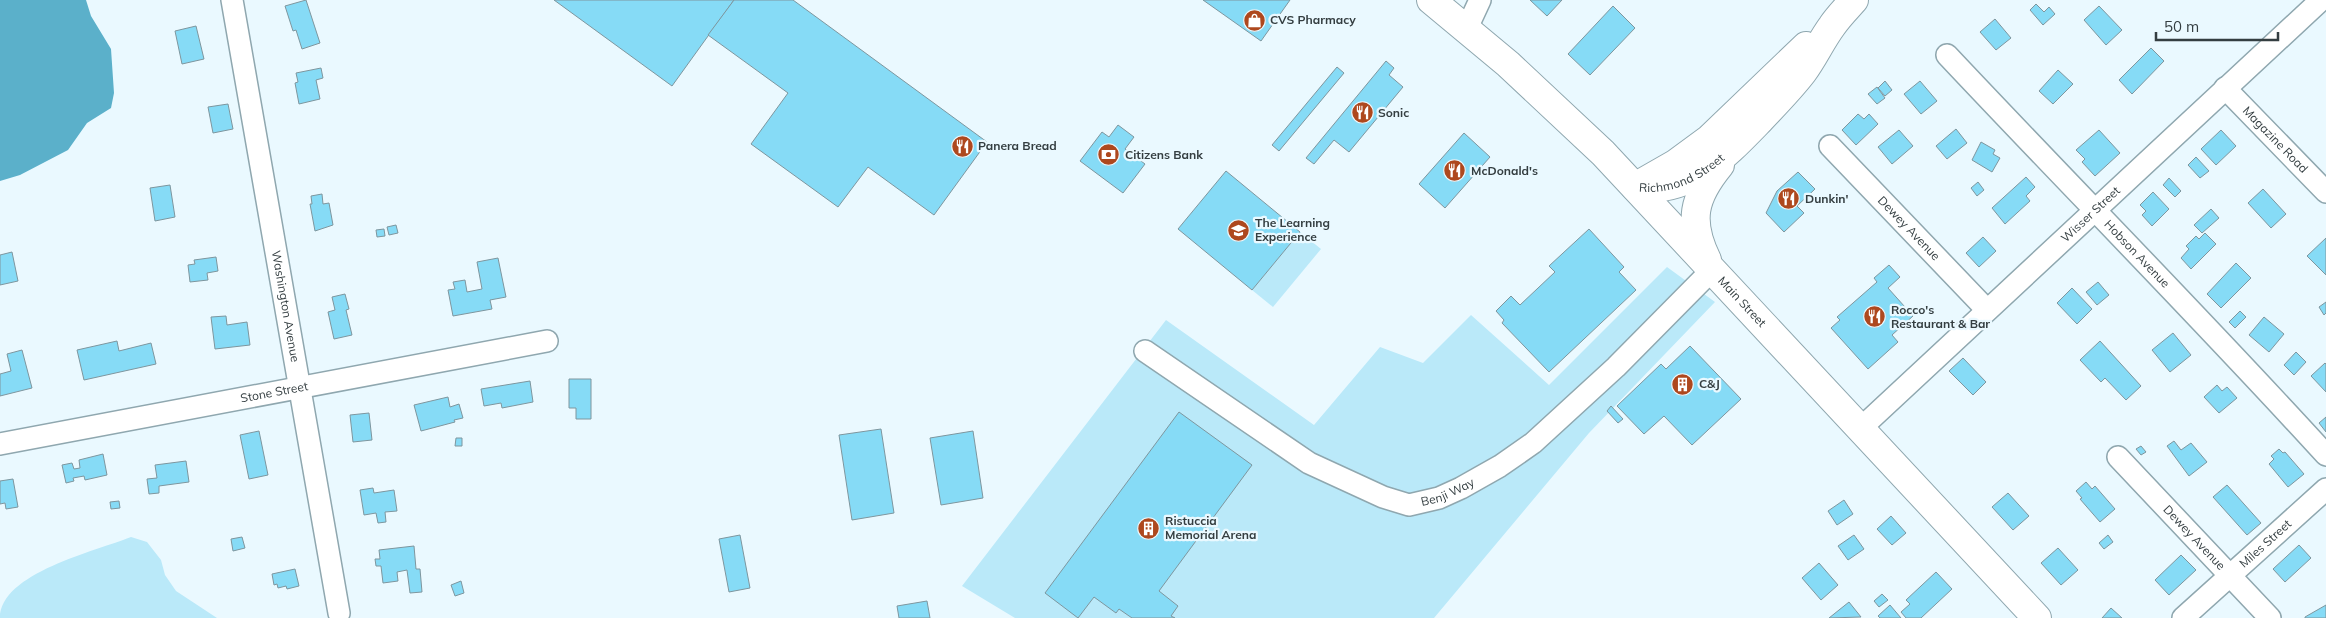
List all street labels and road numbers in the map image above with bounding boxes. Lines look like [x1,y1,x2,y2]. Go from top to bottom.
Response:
street label: Magazine Road [2240,103,2311,176]
street label: Richmond Street [1638,150,1727,195]
street label: Wisser Street [2058,183,2123,245]
street label: Dewey Avenue [1875,193,1944,263]
street label: Hobson Avenue [2101,217,2173,291]
street label: Washington Avenue [269,249,303,363]
street label: Main Street [1715,273,1770,330]
street label: Stone Street [239,378,309,406]
street label: Benji Way [1419,474,1477,509]
street label: Dewey Avenue [2160,502,2229,573]
street label: Miles Street [2236,516,2294,571]

